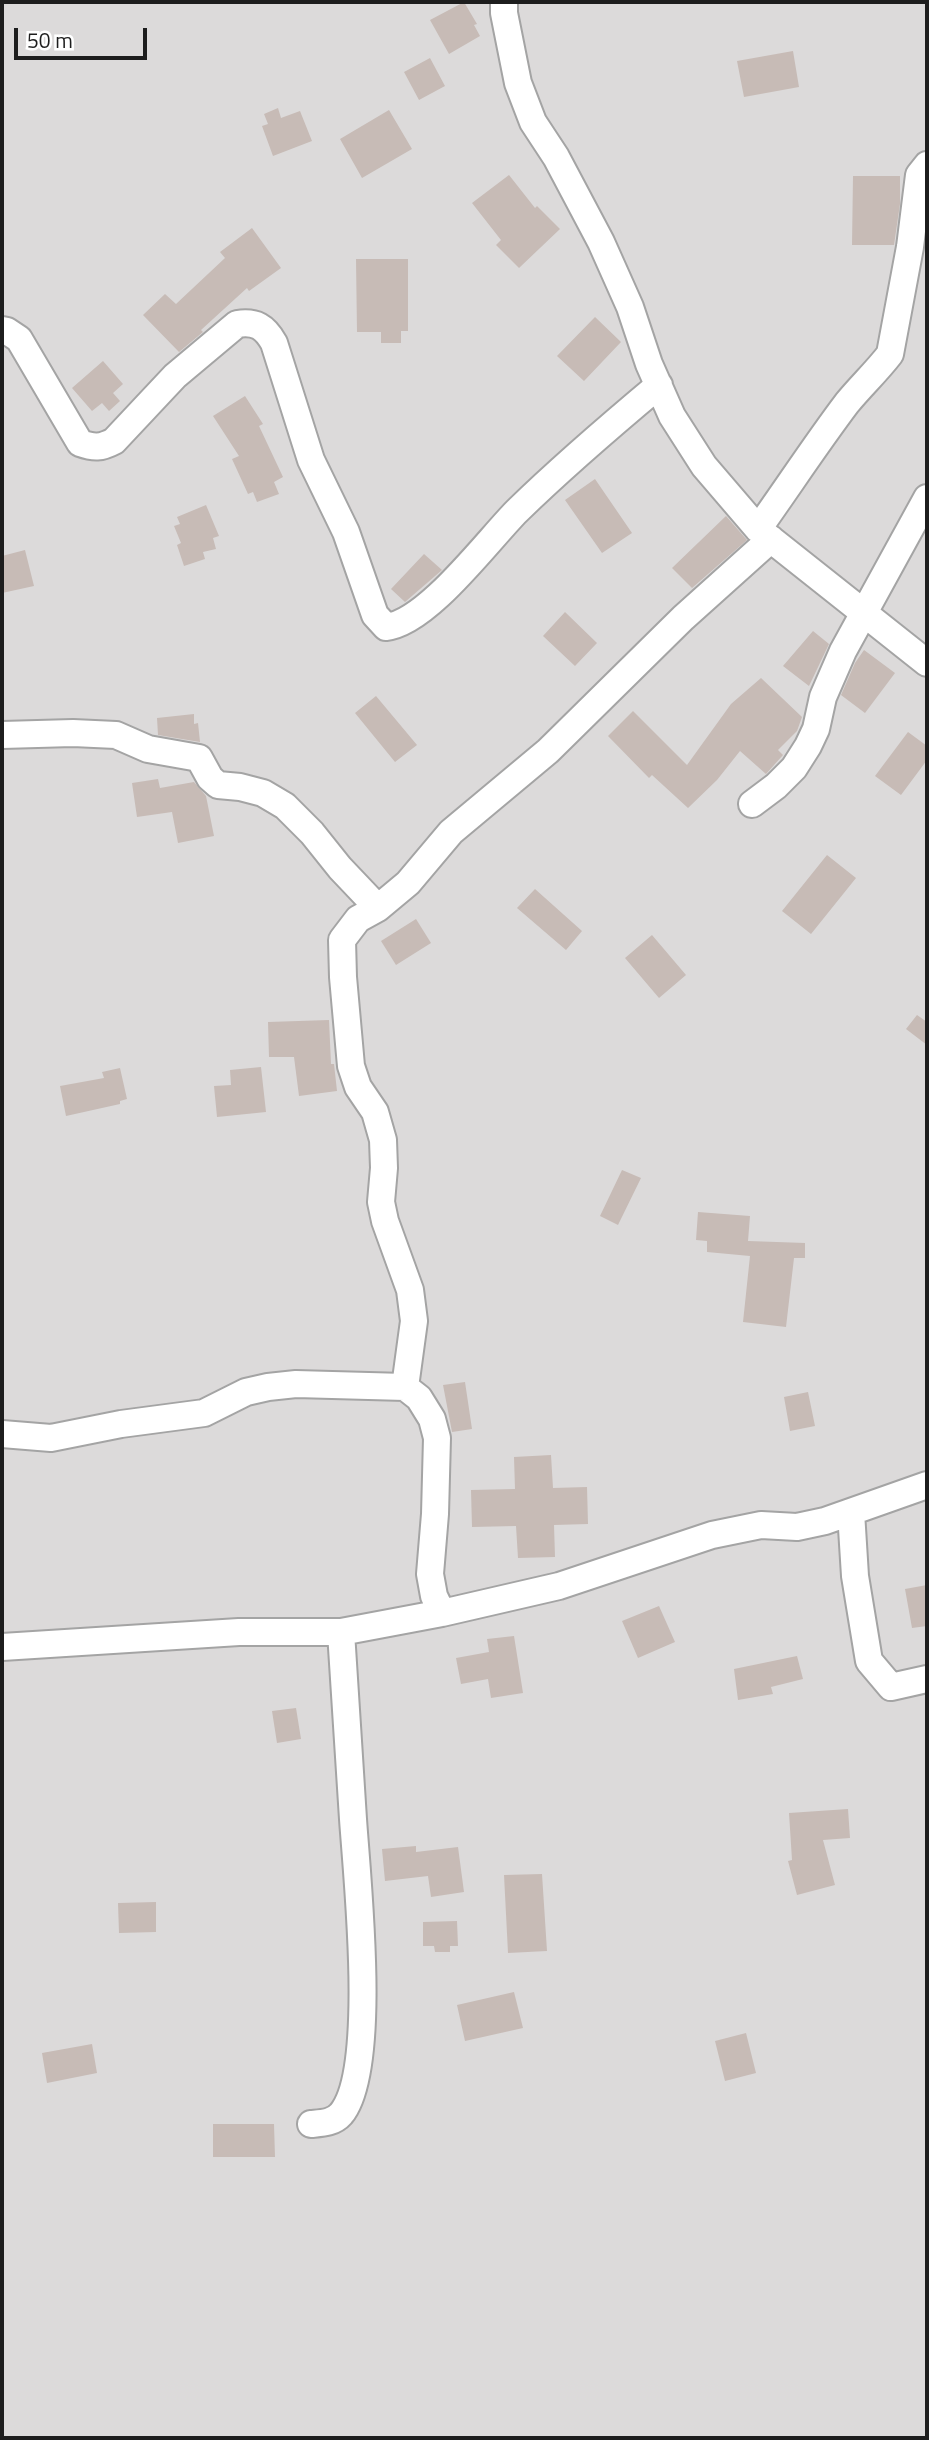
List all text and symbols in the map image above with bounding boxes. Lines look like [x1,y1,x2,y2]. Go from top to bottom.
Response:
scale bar [18,14,150,58]
text: 50 m [27,24,73,56]

